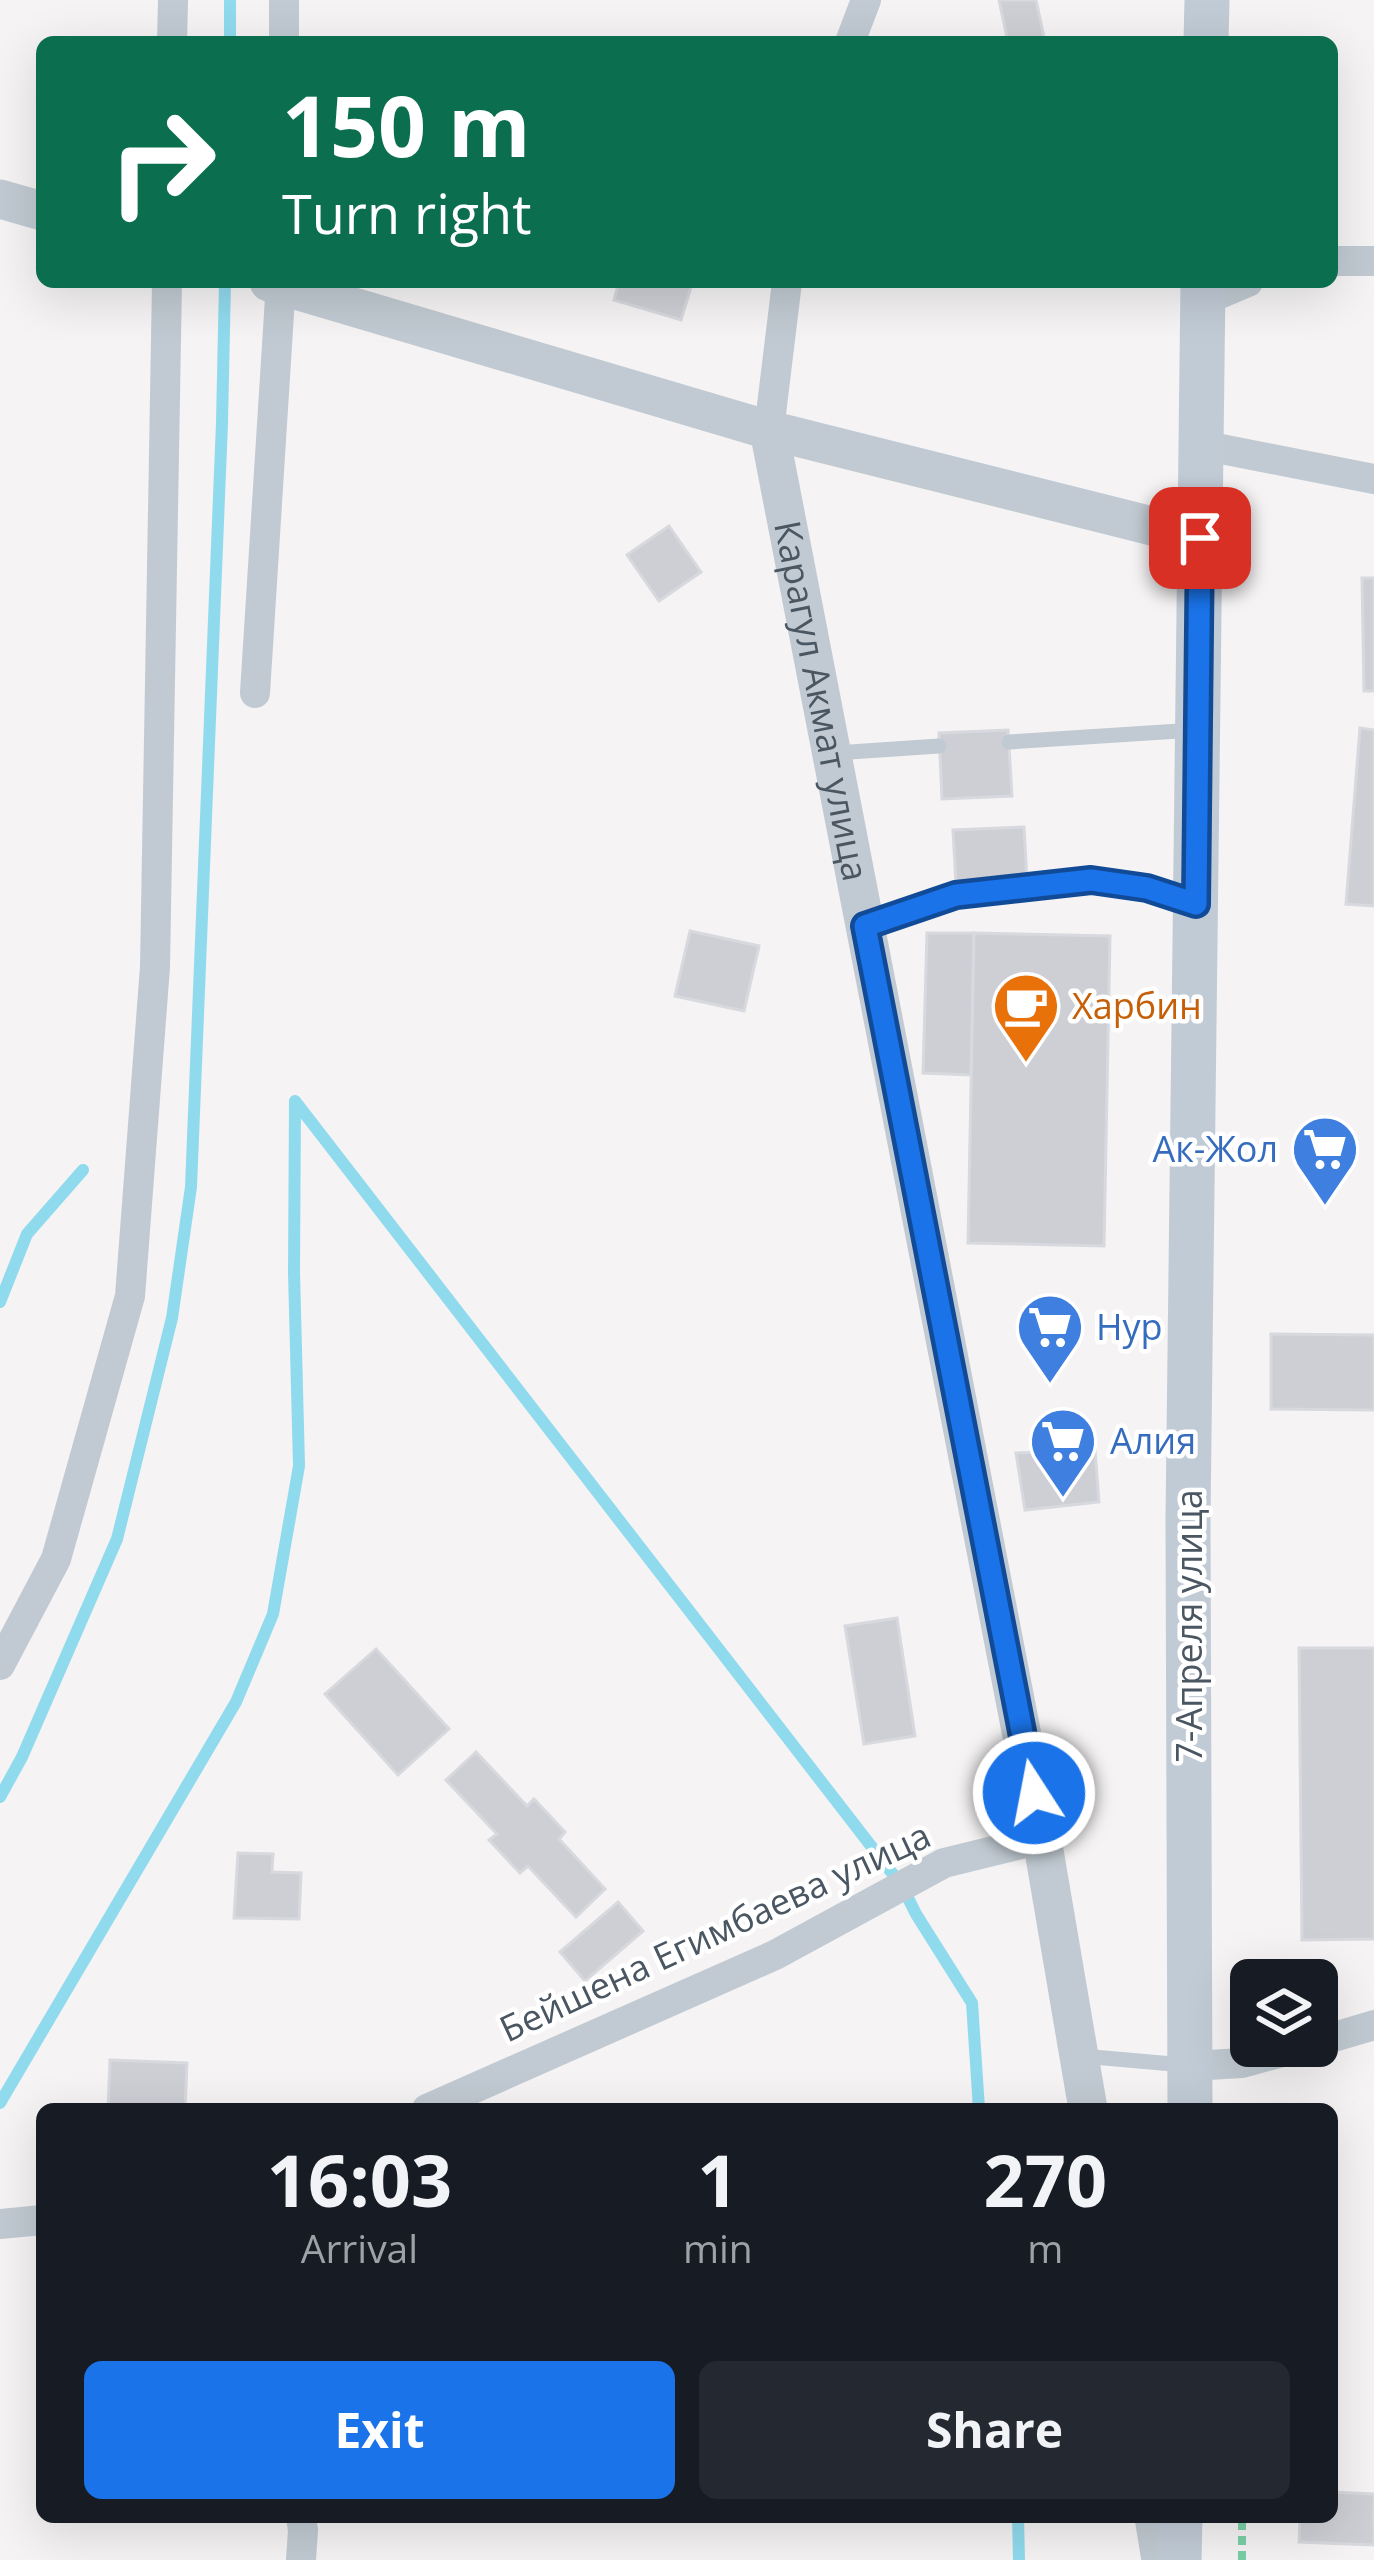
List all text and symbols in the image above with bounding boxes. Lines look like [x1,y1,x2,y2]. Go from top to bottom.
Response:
text: 150 m [282,67,530,182]
icon: right [84,84,240,240]
text: Turn right [282,176,531,250]
pin [1149,487,1251,589]
icon: arrive [1167,505,1233,571]
street label: Карагул Акмат улица [763,517,881,885]
cafe icon: Харбин [991,971,1061,1065]
place label: Харбин [1072,981,1202,1030]
supermarket icon: Ак-Жол [1290,1114,1360,1208]
place label: Ак-Жол [1153,1124,1278,1173]
supermarket icon: Нур [1015,1292,1085,1386]
place label: Нур [1096,1302,1163,1351]
supermarket icon: Алия [1028,1406,1098,1500]
place label: Алия [1110,1416,1196,1465]
street label: 7-Апреля улица [1164,1489,1213,1763]
position arrow [971,1730,1097,1856]
street label: Бейшена Егимбаева улица [491,1810,938,2053]
map controls [1230,1959,1338,2067]
button: layers [1230,1959,1338,2067]
text: 16:03 [267,2130,452,2228]
text: 1 [697,2130,738,2228]
text: 270 [984,2130,1107,2228]
text: Arrival [301,2221,418,2274]
text: min [683,2221,753,2274]
text: m [1027,2221,1063,2274]
button: Exit [84,2361,675,2499]
button: Share [699,2361,1290,2499]

